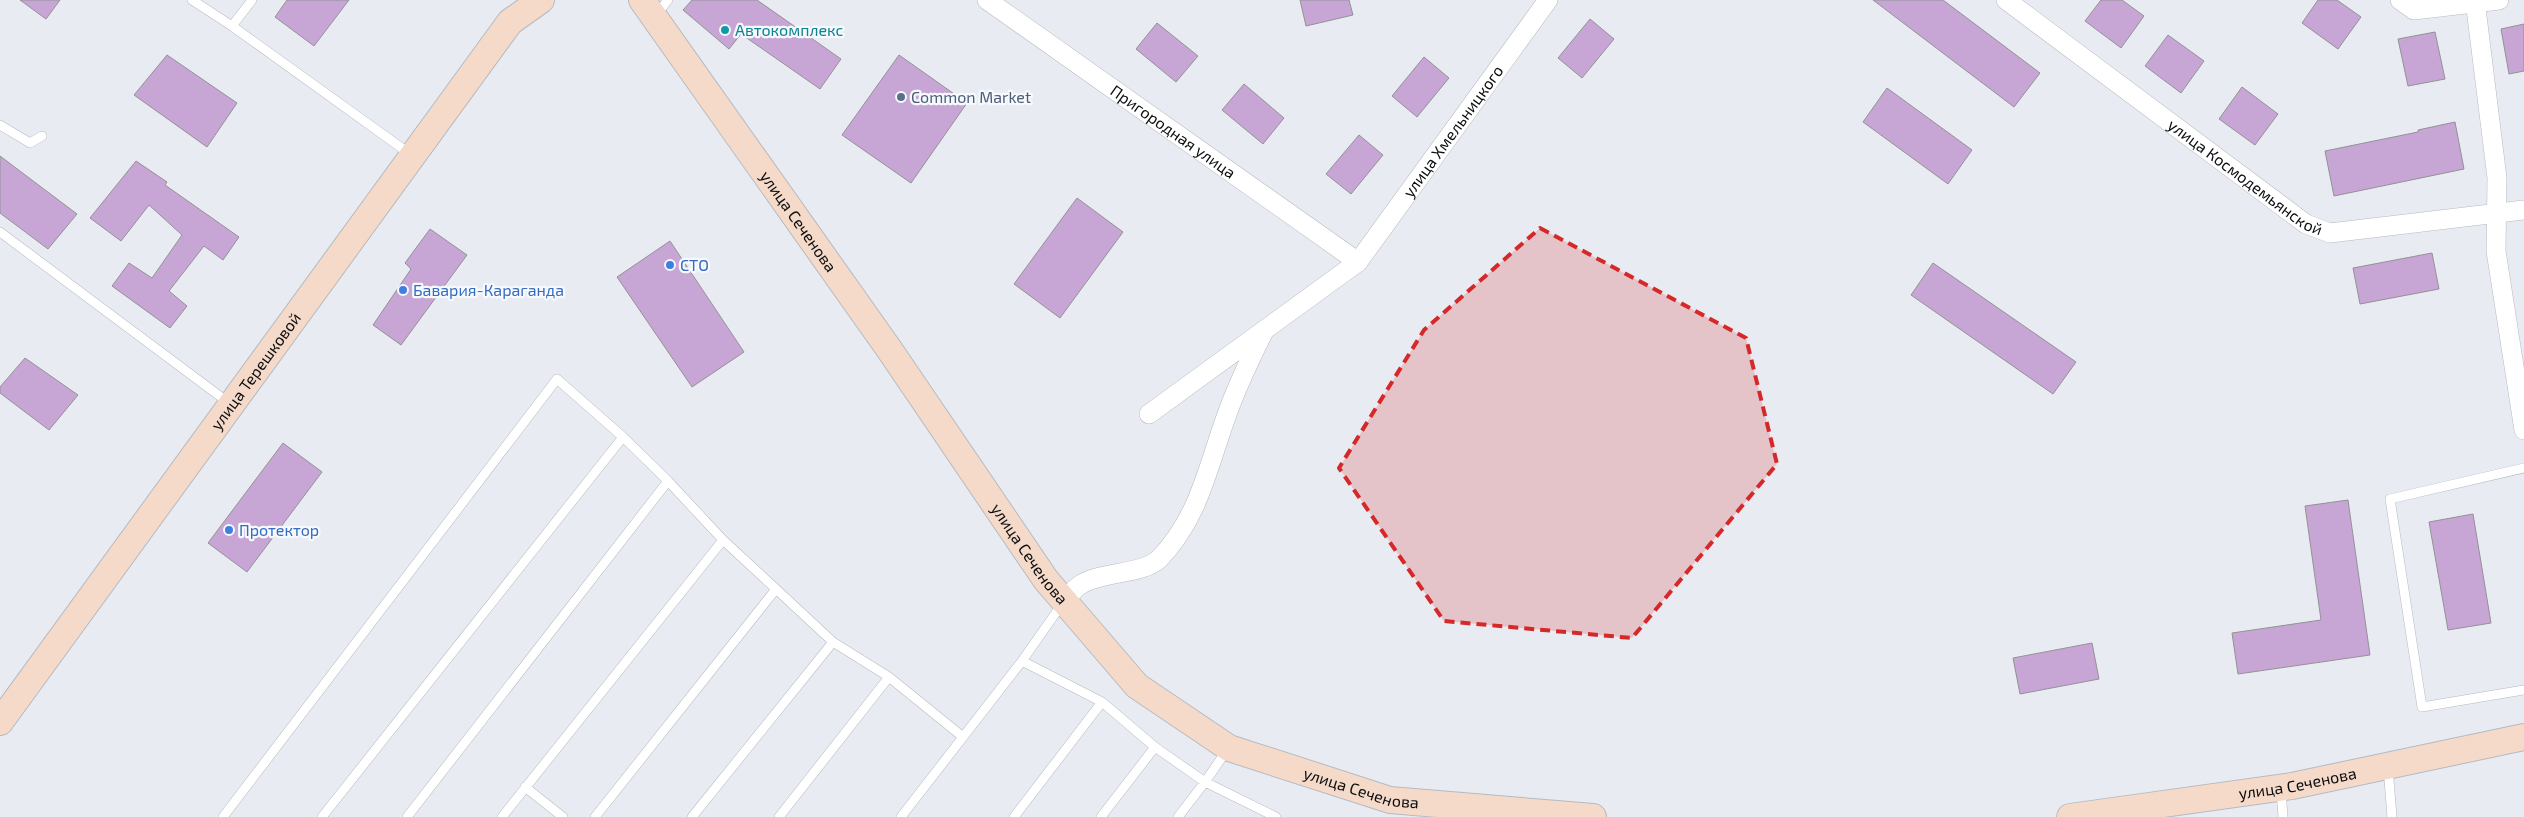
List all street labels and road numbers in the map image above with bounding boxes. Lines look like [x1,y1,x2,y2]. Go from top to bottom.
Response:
street label: улица Хмельницкого [1398,61,1507,201]
street label: Пригородная улица [1107,80,1240,182]
street label: улица Космодемьянской [2164,114,2325,238]
street label: улица Сеченова [756,167,841,275]
street label: улица Терешковой [206,309,304,434]
street label: улица Сеченова [987,500,1072,608]
street label: улица Сеченова [1301,763,1420,811]
street label: улица Сеченова [2237,763,2358,803]

